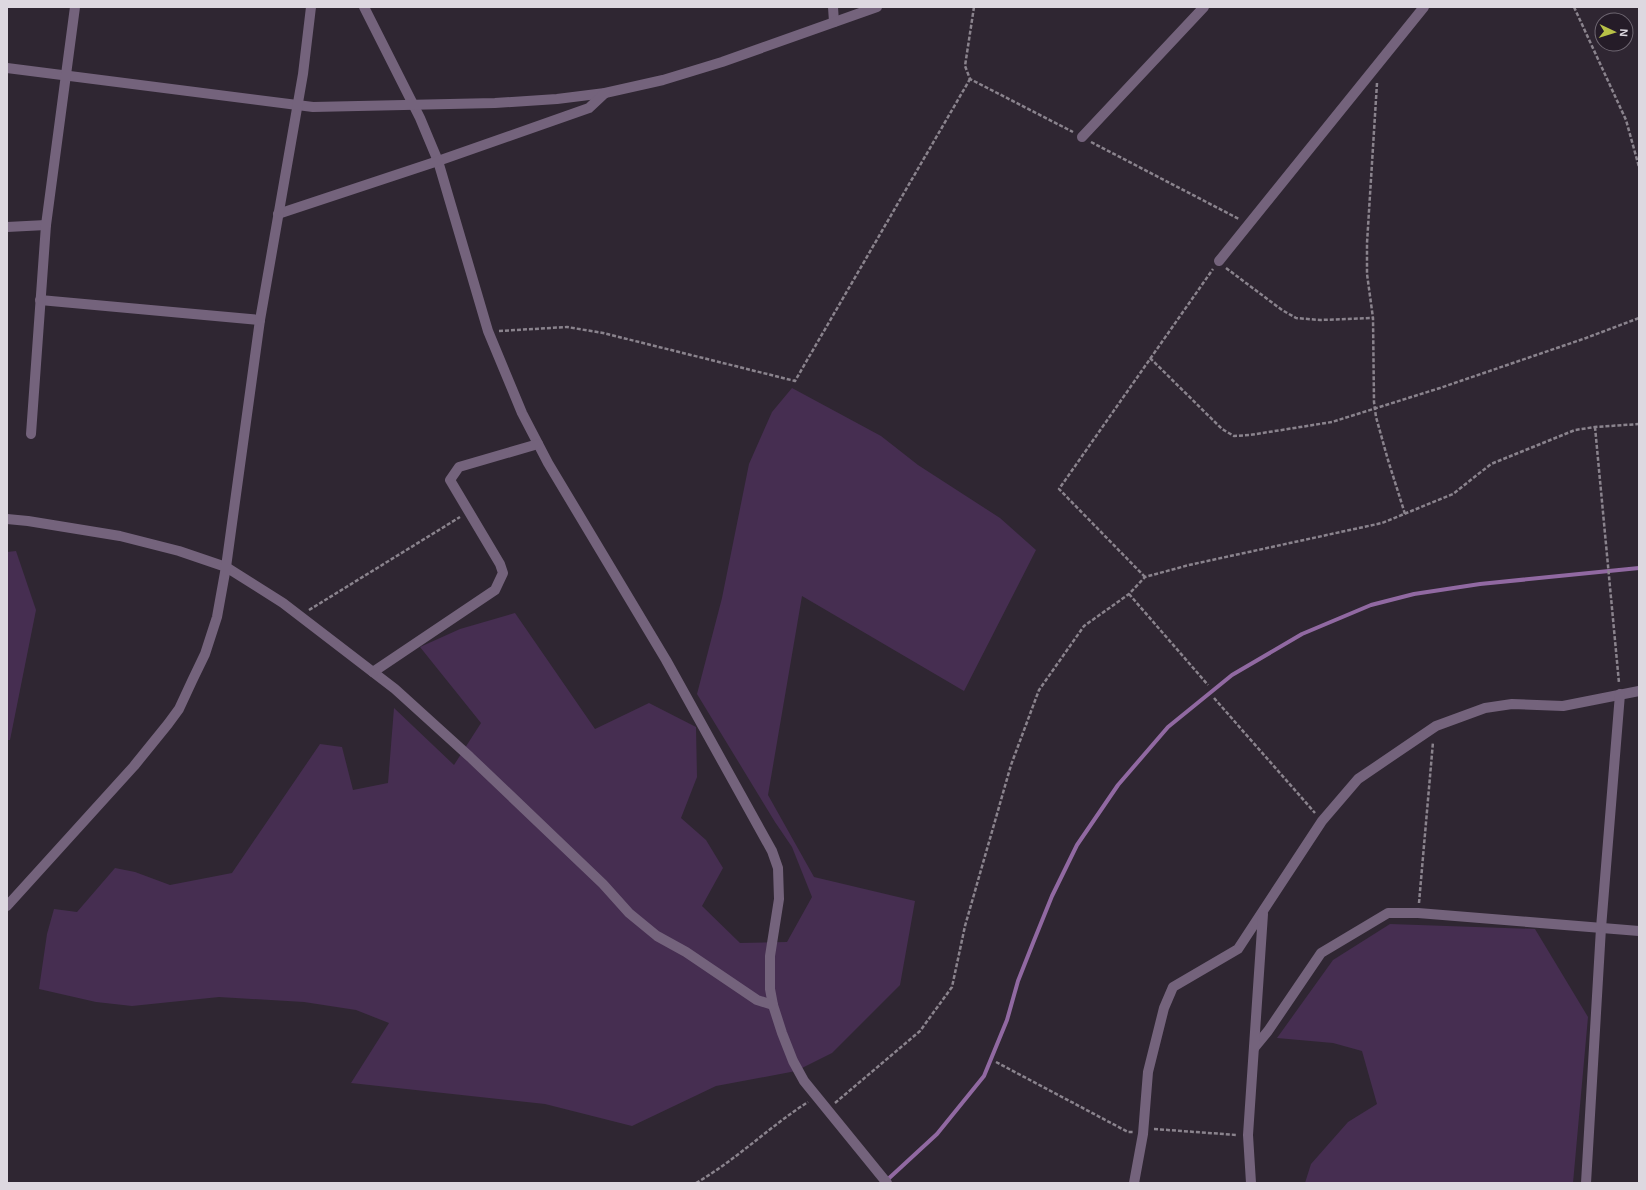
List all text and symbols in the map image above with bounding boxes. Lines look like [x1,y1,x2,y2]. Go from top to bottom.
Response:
north arrow [1594,12,1634,52]
text: N [1618,28,1630,37]

